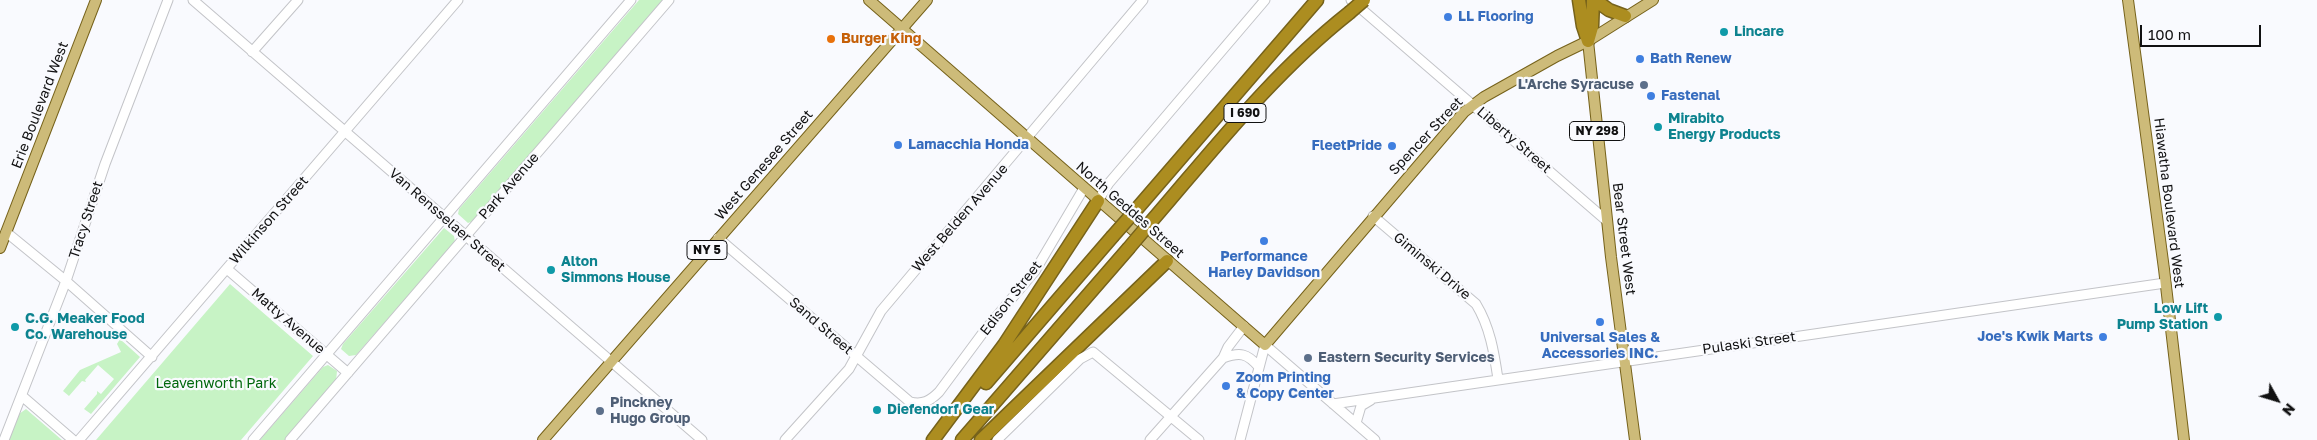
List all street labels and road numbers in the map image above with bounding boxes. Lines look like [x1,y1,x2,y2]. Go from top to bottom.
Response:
street label: Erie Boulevard West [8,39,72,171]
street label: Spencer Street [1386,94,1466,178]
street label: Liberty Street [1473,103,1555,177]
road number: I 690 [1224,104,1266,122]
street label: West Genesee Street [711,106,817,224]
street label: Hiawatha Boulevard West [2150,117,2188,289]
road number: NY 298 [1570,122,1624,140]
street label: Park Avenue [475,149,543,223]
street label: North Geddes Street [1072,158,1188,262]
street label: West Belden Avenue [909,161,1011,275]
street label: Van Rensselaer Street [385,165,509,275]
street label: Wilkinson Street [226,172,312,268]
street label: Tracy Street [66,179,106,261]
street label: Bear Street West [1609,182,1639,296]
street label: Giminski Drive [1390,229,1474,303]
road number: NY 5 [687,240,727,260]
street label: Edison Street [977,257,1045,339]
street label: Matty Avenue [248,285,328,357]
street label: Sand Street [786,294,856,358]
street label: Pulaski Street [1701,328,1797,358]

